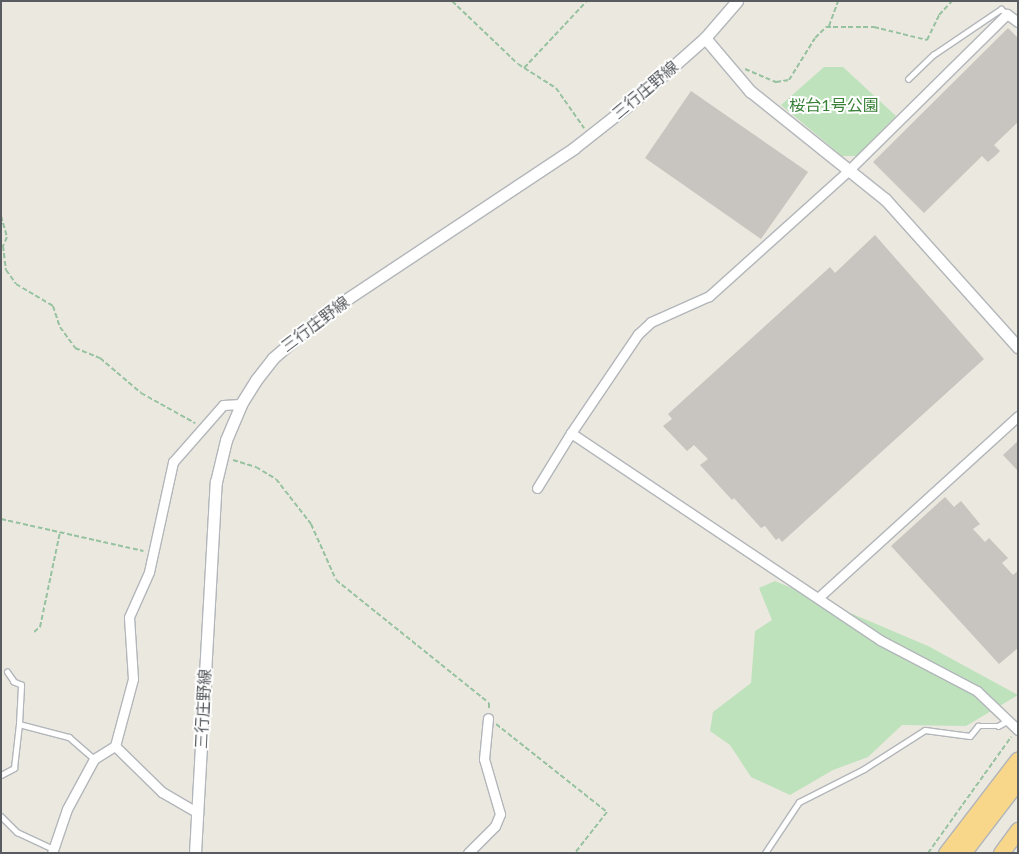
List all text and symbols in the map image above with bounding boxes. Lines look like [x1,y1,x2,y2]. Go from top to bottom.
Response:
street label: 三行庄野線 [608,57,682,123]
park label: 桜台1号公園 [789,95,879,115]
street label: 三行庄野線 [277,292,353,356]
street label: 三行庄野線 [191,669,215,749]

